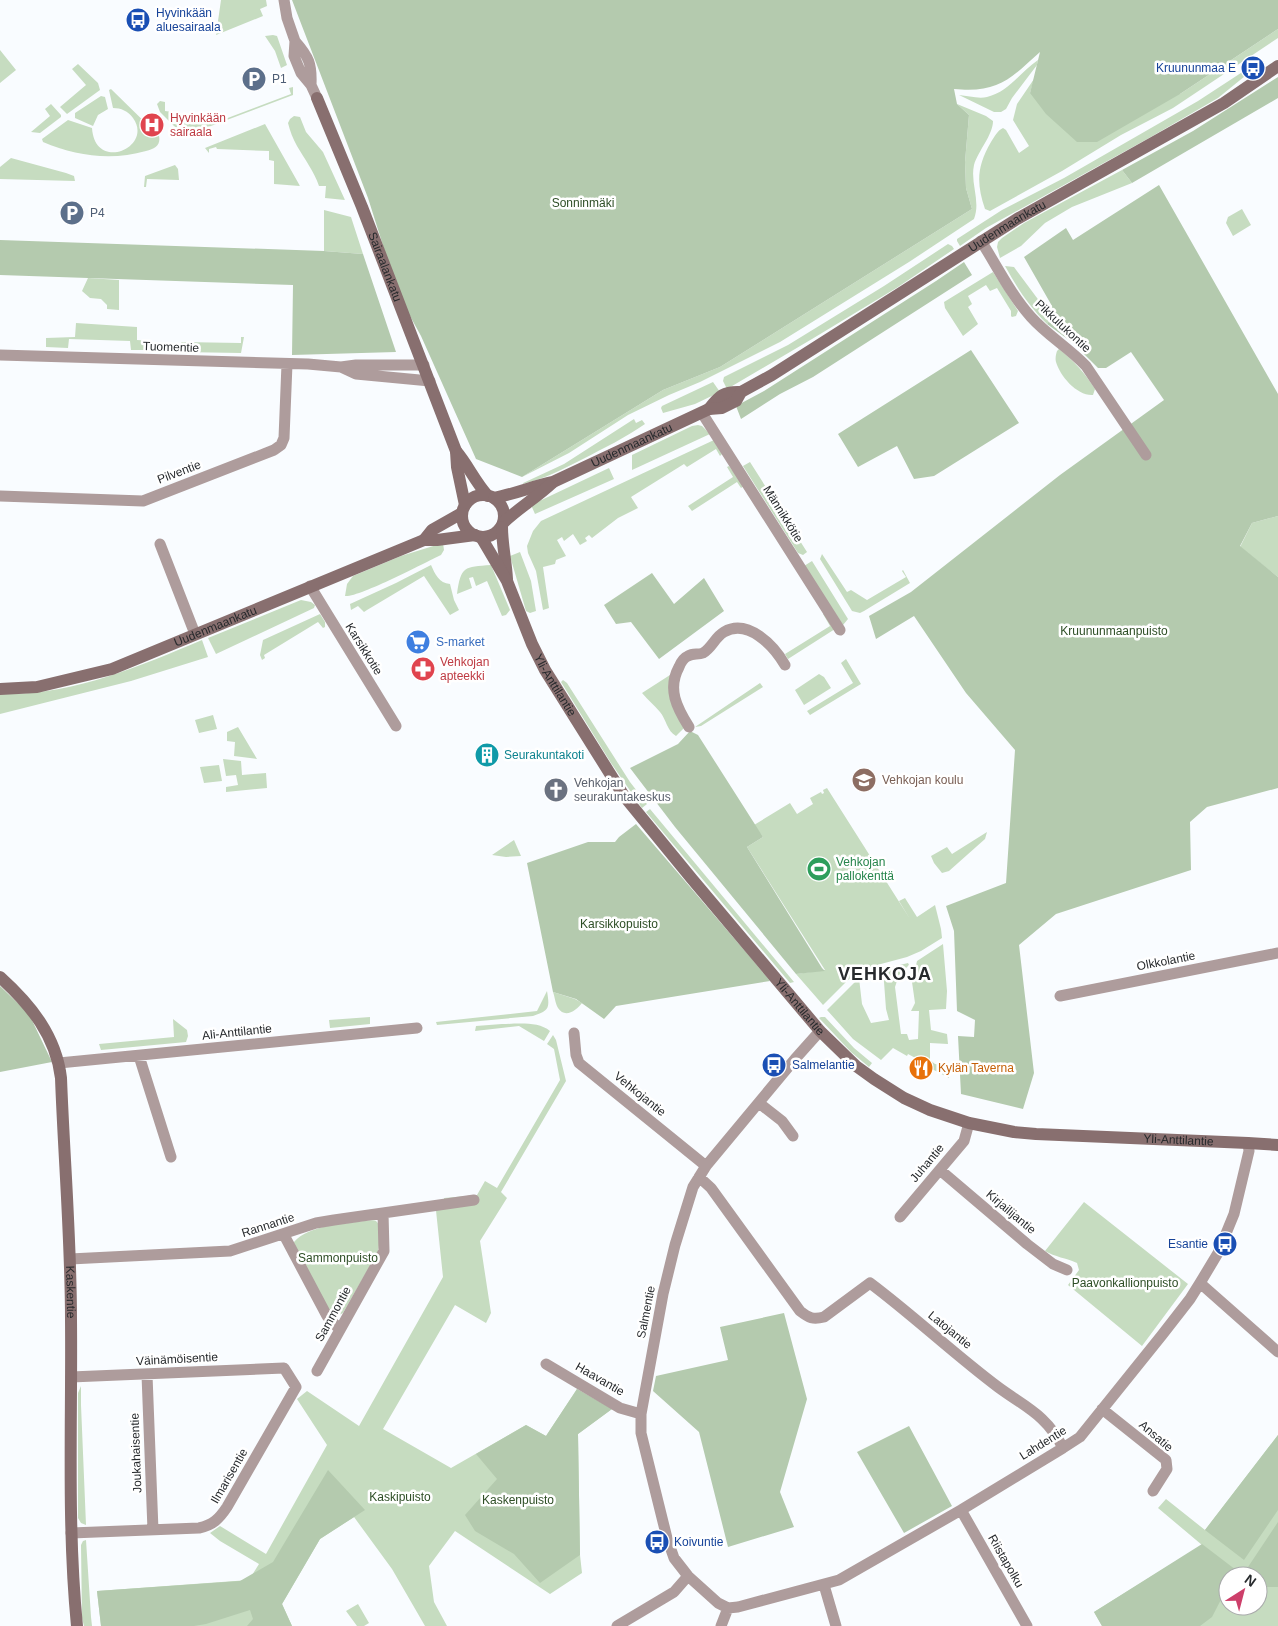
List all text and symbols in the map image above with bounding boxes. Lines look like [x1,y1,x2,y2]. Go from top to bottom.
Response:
place label: Hyvinkään aluesairaala [156,6,221,34]
bus stop icon: Hyvinkään aluesairaala [125,7,151,33]
bus stop icon: Kruununmaa E [1240,55,1266,81]
place label: Kruununmaa E [1156,61,1236,75]
parking icon: P1 [241,66,267,92]
place label: P1 [272,72,287,86]
place label: Hyvinkään sairaala [170,111,226,139]
hospital icon: Hyvinkään sairaala [139,112,165,138]
park label: Sonninmäki [552,196,614,210]
street label: Uudenmaankatu [966,197,1048,255]
parking icon: P4 [59,200,85,226]
place label: P4 [90,206,105,220]
street label: Sairaalankatu [365,230,405,304]
street label: Pikkulukontie [1032,297,1094,355]
street label: Tuomentie [143,339,200,355]
street label: Uudenmaankatu [589,420,675,470]
street label: Pilventie [155,457,203,487]
street label: Männikkötie [760,483,806,545]
street label: Uudenmaankatu [172,603,259,650]
street label: Karsikkotie [343,620,386,678]
park label: Kruununmaanpuisto [1060,624,1168,638]
supermarket icon: S-market [405,629,431,655]
place label: S-market [436,635,485,649]
street label: Yli-Anttilantie [531,652,579,719]
place label: Vehkojan apteekki [440,655,489,683]
pharmacy icon: Vehkojan apteekki [410,656,436,682]
building icon: Seurakuntakoti [474,742,500,768]
place label: Seurakuntakoti [504,748,584,762]
school or university icon: Vehkojan koulu [851,767,877,793]
place label: Vehkojan koulu [882,773,963,787]
place label: Vehkojan seurakuntakeskus [574,776,671,804]
church icon: Vehkojan seurakuntakeskus [543,777,569,803]
place label: Vehkojan pallokenttä [836,855,894,883]
sports icon: Vehkojan pallokenttä [806,856,832,882]
park label: Karsikkopuisto [580,917,658,931]
street label: Olkkolantie [1136,948,1197,974]
district label: VEHKOJA [838,964,932,984]
street label: Yli-Anttilantie [772,975,828,1039]
street label: Ali-Anttilantie [201,1021,273,1043]
bus stop icon: Salmelantie [761,1052,787,1078]
restaurant icon: Kylän Taverna [908,1055,934,1081]
place label: Salmelantie [792,1058,855,1072]
place label: Kylän Taverna [938,1061,1014,1075]
street label: Vehkojantie [611,1069,669,1119]
street label: Yli-Anttilantie [1143,1132,1214,1149]
street label: Juhantie [907,1141,947,1185]
street label: Kirjailijantie [983,1187,1039,1237]
street label: Rannantie [240,1210,296,1240]
bus stop icon: Esantie [1212,1231,1238,1257]
place label: Esantie [1168,1237,1208,1251]
park label: Sammonpuisto [298,1251,378,1265]
street label: Kaskentie [63,1265,78,1319]
park label: Paavonkallionpuisto [1072,1276,1179,1290]
street label: Sammontie [312,1284,354,1344]
street label: Salmentie [634,1284,658,1340]
street label: Latojantie [925,1308,975,1352]
street label: Väinämöisentie [136,1350,219,1368]
street label: Haavantie [573,1359,627,1399]
street label: Joukahaisentie [128,1412,144,1493]
street label: Ansatie [1136,1418,1176,1455]
street label: Lahdentie [1017,1423,1069,1463]
street label: Ilmarisentie [208,1446,251,1506]
park label: Kaskipuisto [369,1490,431,1504]
park label: Kaskenpuisto [482,1493,554,1507]
bus stop icon: Koivuntie [644,1529,670,1555]
street label: Riistapolku [985,1532,1027,1590]
place label: Koivuntie [674,1535,724,1549]
north arrow [1218,1566,1268,1616]
text: N [1242,1571,1259,1590]

